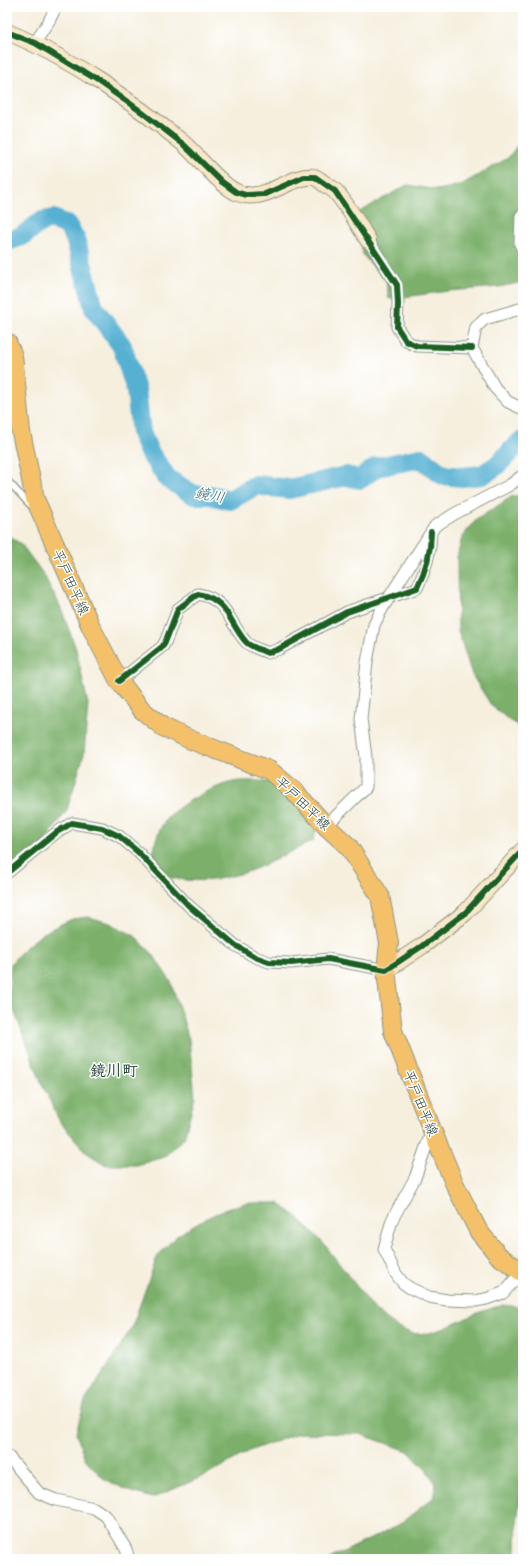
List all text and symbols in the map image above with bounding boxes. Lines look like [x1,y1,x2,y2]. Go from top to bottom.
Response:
water label: 鏡川 [193,482,227,508]
street label: 平戸田平線 [49,546,93,618]
street label: 平戸田平線 [272,772,334,834]
district label: 鏡川町 [90,1060,138,1081]
street label: 平戸田平線 [400,1067,442,1139]

